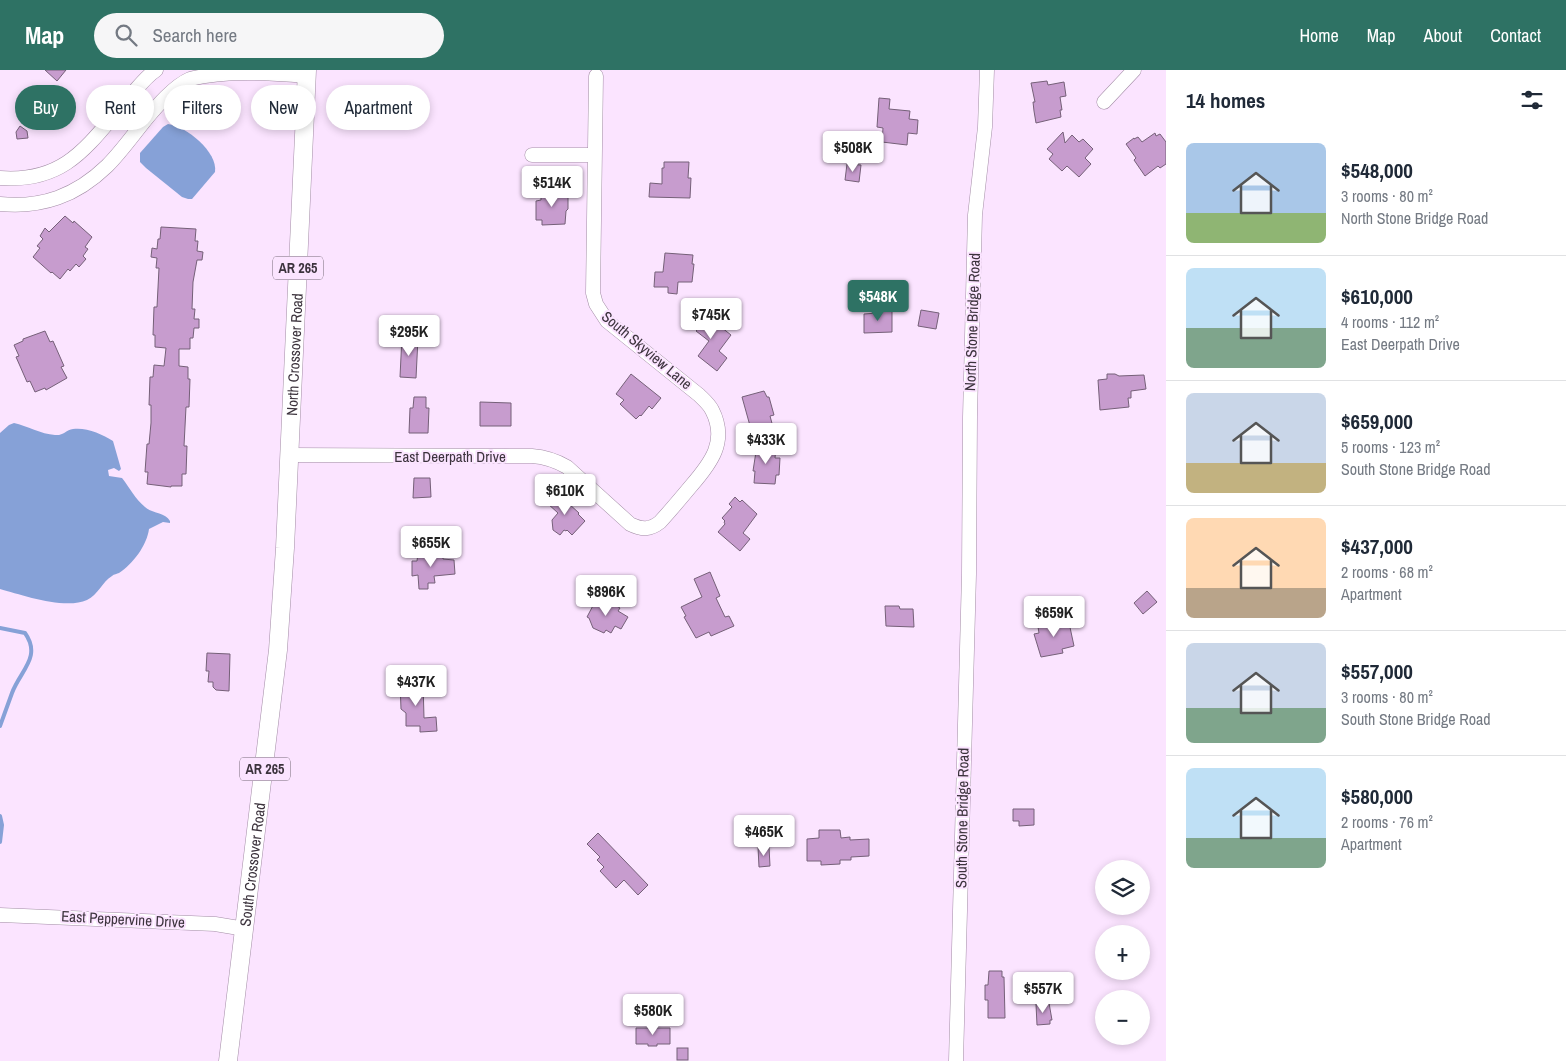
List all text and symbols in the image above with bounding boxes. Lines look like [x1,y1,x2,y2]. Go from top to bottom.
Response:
search box [94,13,444,58]
text: Map [25,19,64,51]
icon: search [112,21,140,49]
text: Search here [152,22,237,48]
text: Home [1299,23,1339,48]
text: Map [1367,23,1396,48]
text: About [1424,23,1462,48]
text: Contact [1490,23,1541,48]
chip: Buy [15,85,76,130]
chip: Rent [86,85,154,130]
chip: Filters [164,85,241,130]
chip: New [251,85,316,130]
chip: Apartment [326,85,430,130]
text: 14 homes [1186,86,1265,115]
icon: filters [1518,86,1546,114]
pin: $508K [818,131,888,173]
text: $508K [834,136,872,158]
text: $548,000 [1341,156,1413,185]
icon: home [1226,163,1286,223]
pin: $514K [517,166,587,208]
text: $514K [533,171,571,193]
text: 3 rooms · 80 m² [1341,185,1433,207]
text: North Stone Bridge Road [1341,207,1488,229]
street label: North Stone Bridge Road [959,253,985,391]
road number: AR 265 [273,257,323,280]
pin: $548K [843,280,913,322]
text: $610,000 [1341,282,1413,311]
text: $548K [859,285,897,307]
icon: home [1226,288,1286,348]
street label: North Crossover Road [281,293,307,416]
pin: $745K [676,298,746,340]
text: $745K [692,303,730,325]
street label: South Skyview Lane [597,306,697,394]
text: 4 rooms · 112 m² [1341,311,1439,333]
pin: $295K [374,314,444,357]
text: $295K [390,320,428,342]
text: East Deerpath Drive [1341,333,1460,355]
text: $659,000 [1341,407,1413,436]
icon: home [1226,413,1286,473]
pin: $433K [731,422,801,465]
text: $433K [747,428,785,450]
text: 5 rooms · 123 m² [1341,436,1440,458]
street label: East Deerpath Drive [394,446,506,467]
text: South Stone Bridge Road [1341,458,1491,480]
pin: $610K [530,474,600,516]
text: $610K [546,479,584,501]
pin: $655K [396,526,466,568]
text: $655K [412,531,450,553]
text: $437,000 [1341,532,1413,561]
icon: home [1226,538,1286,598]
text: 2 rooms · 68 m² [1341,561,1433,583]
pin: $896K [571,574,641,617]
text: $896K [587,580,625,602]
text: Apartment [1341,583,1402,605]
pin: $659K [1019,596,1089,638]
text: $659K [1035,601,1073,623]
text: $557,000 [1341,657,1413,686]
icon: home [1226,663,1286,723]
pin: $437K [381,664,451,707]
text: $437K [397,670,435,692]
text: 3 rooms · 80 m² [1341,686,1433,708]
text: South Stone Bridge Road [1341,708,1491,730]
street label: South Stone Bridge Road [950,748,974,888]
road number: AR 265 [240,758,290,781]
text: $580,000 [1341,782,1413,811]
icon: home [1226,788,1286,848]
street label: South Crossover Road [234,801,270,928]
text: 2 rooms · 76 m² [1341,811,1433,833]
pin: $465K [729,814,799,857]
text: $465K [745,820,783,842]
text: Apartment [1341,833,1402,855]
map controls [1095,860,1150,1045]
button: layers [1095,860,1150,915]
street label: East Peppervine Drive [61,905,185,933]
button: + [1095,925,1150,980]
pin: $557K [1008,972,1078,1014]
text: $557K [1024,977,1062,999]
button: − [1095,990,1150,1045]
pin: $580K [618,994,688,1036]
text: $580K [634,999,672,1021]

